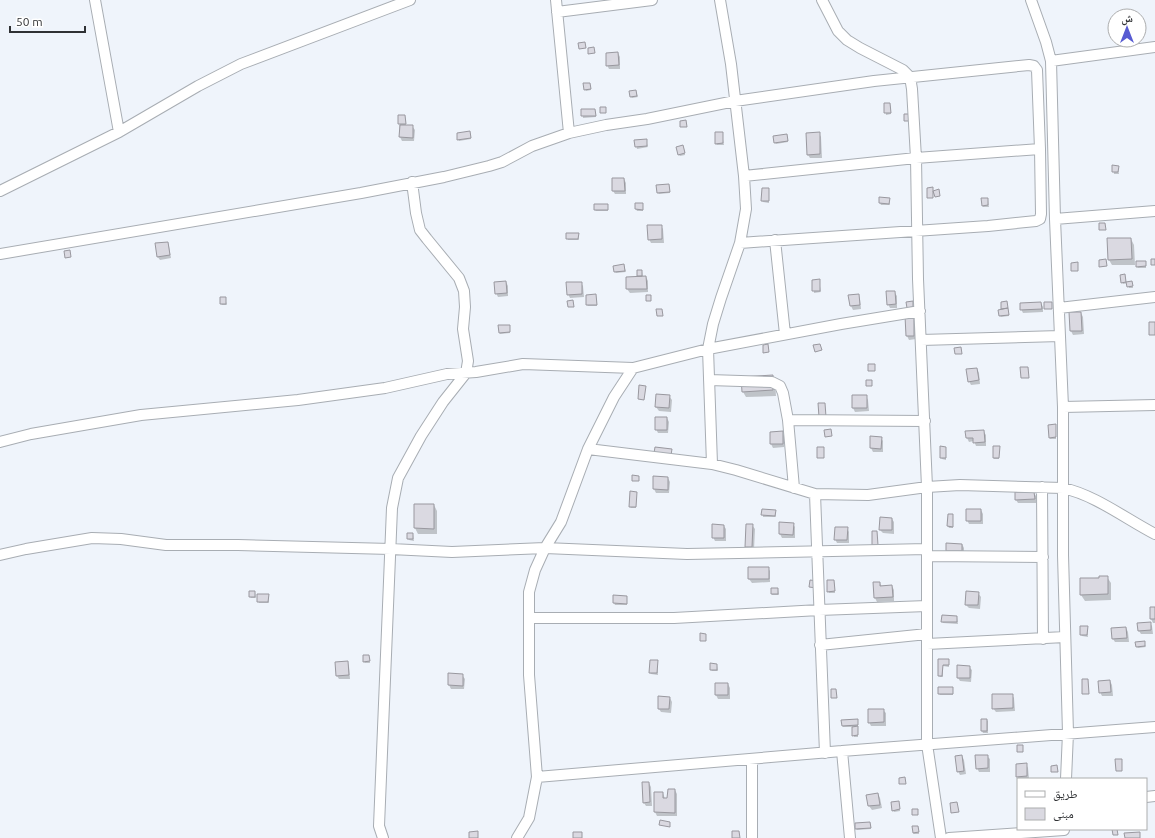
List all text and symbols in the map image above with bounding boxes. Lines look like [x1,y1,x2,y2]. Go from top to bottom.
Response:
scale bar [10,8,85,34]
north arrow [1107,8,1147,48]
text: ش [1121,12,1133,26]
text: 50 m [16,15,43,28]
legend [1017,778,1147,830]
text: طريق [1053,787,1078,801]
text: مبنى [1053,807,1074,821]

